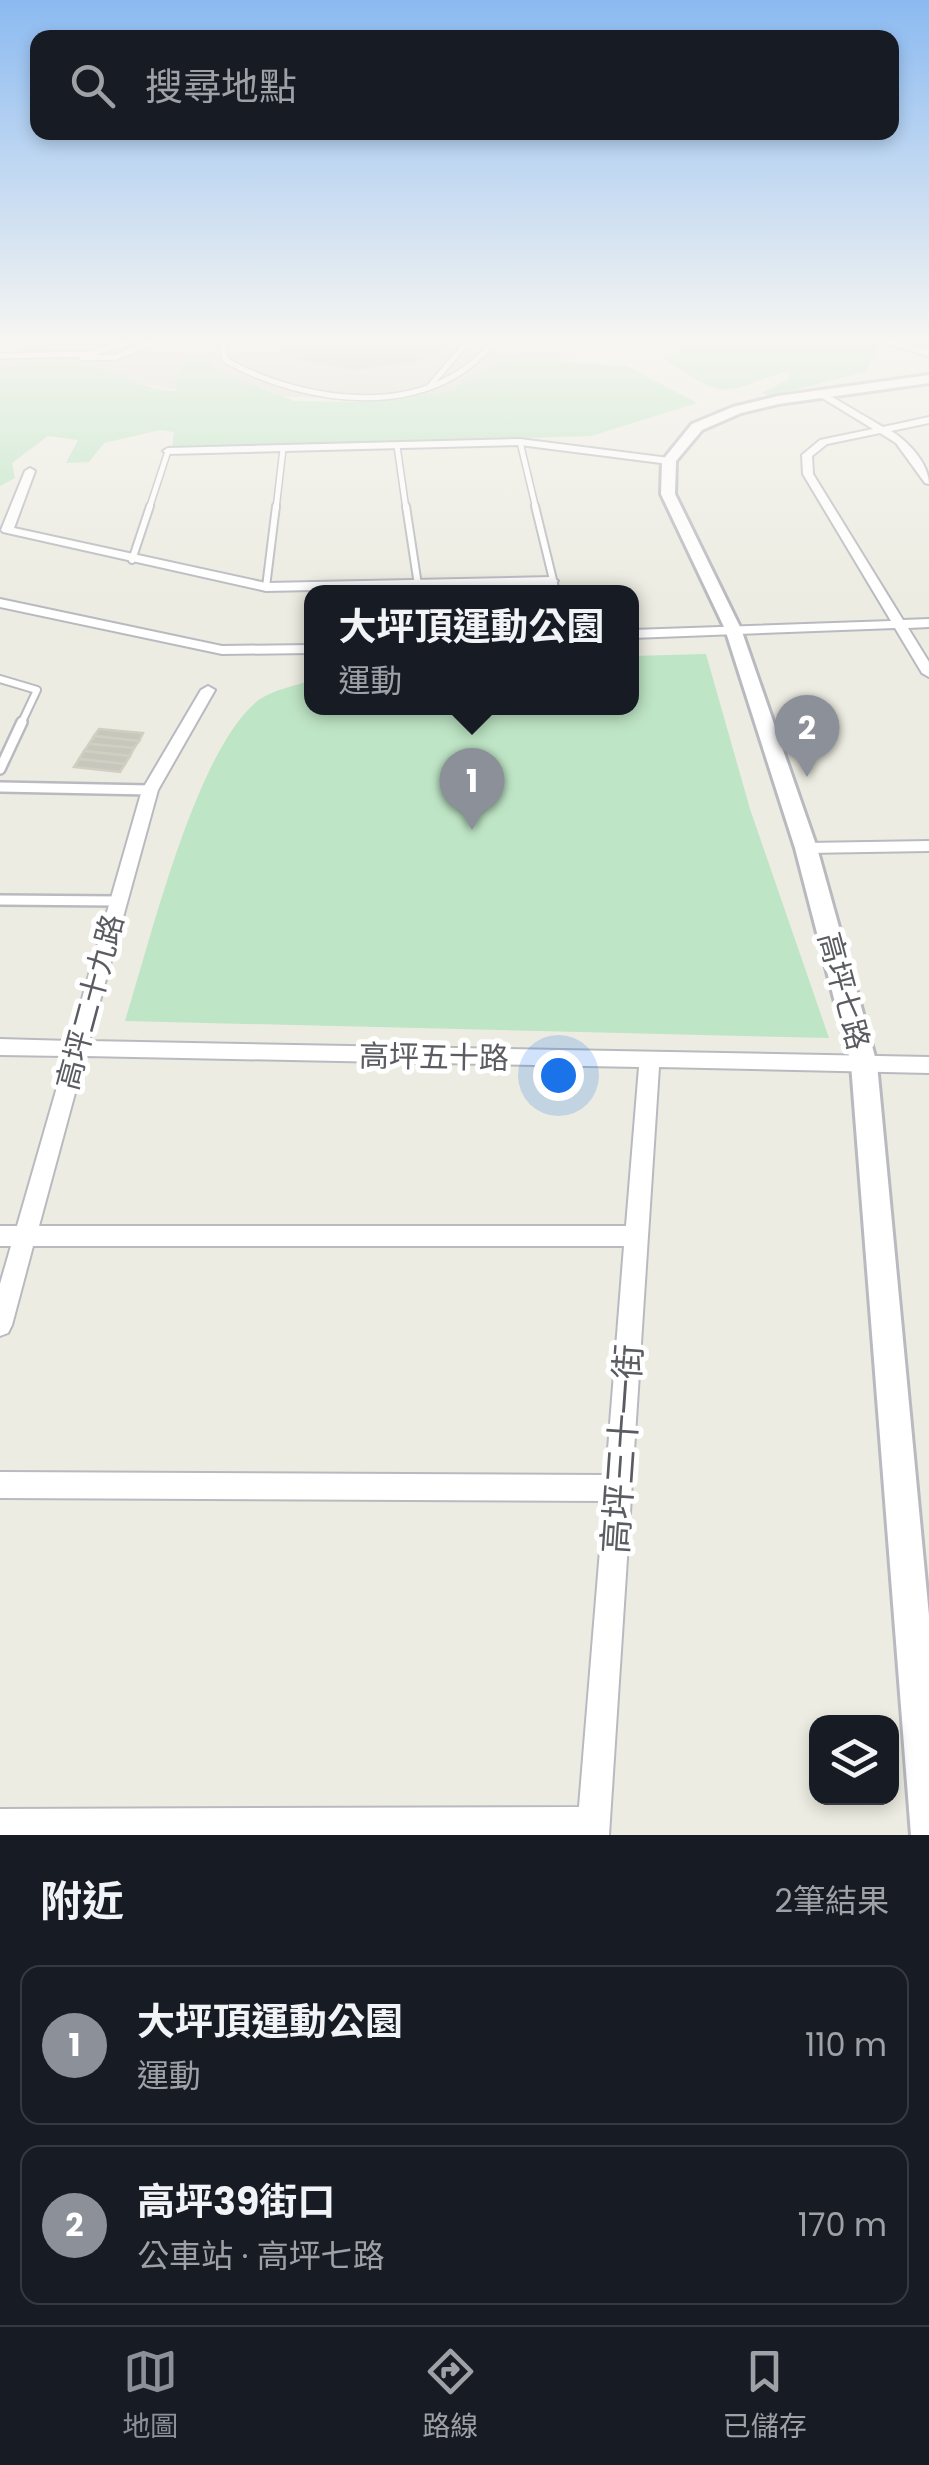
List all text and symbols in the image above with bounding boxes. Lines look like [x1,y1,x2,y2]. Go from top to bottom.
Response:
search box [30,30,899,140]
icon: search [65,58,120,113]
text: 搜尋地點 [145,60,297,113]
popup [304,585,639,715]
text: 大坪頂運動公園 [338,600,605,653]
text: 運動 [338,658,403,703]
pin: 2 [774,694,840,777]
pin: 1 [440,748,504,830]
street label: 高坪二十九路 [46,910,134,1094]
street label: 高坪七路 [808,927,880,1055]
street label: 高坪五十路 [359,1034,509,1080]
your location [533,1050,584,1101]
street label: 高坪三十一街 [590,1343,654,1555]
map controls [809,1715,899,1805]
button: layers [809,1715,899,1805]
text: 附近 [40,1872,124,1931]
text: 2筆結果 [775,1878,889,1923]
text: 大坪頂運動公園 [137,1995,403,2048]
text: 1 [68,2022,81,2067]
text: 110 m [805,2022,887,2067]
text: 運動 [137,2053,201,2098]
text: 高坪39街口 [137,2175,335,2228]
text: 2 [65,2202,84,2247]
text: 170 m [798,2202,887,2247]
text: 公車站 · 高坪七路 [137,2233,385,2278]
tab: 地圖 [122,2344,178,2448]
tab: 路線 [422,2344,479,2448]
tab: 已儲存 [723,2344,807,2448]

